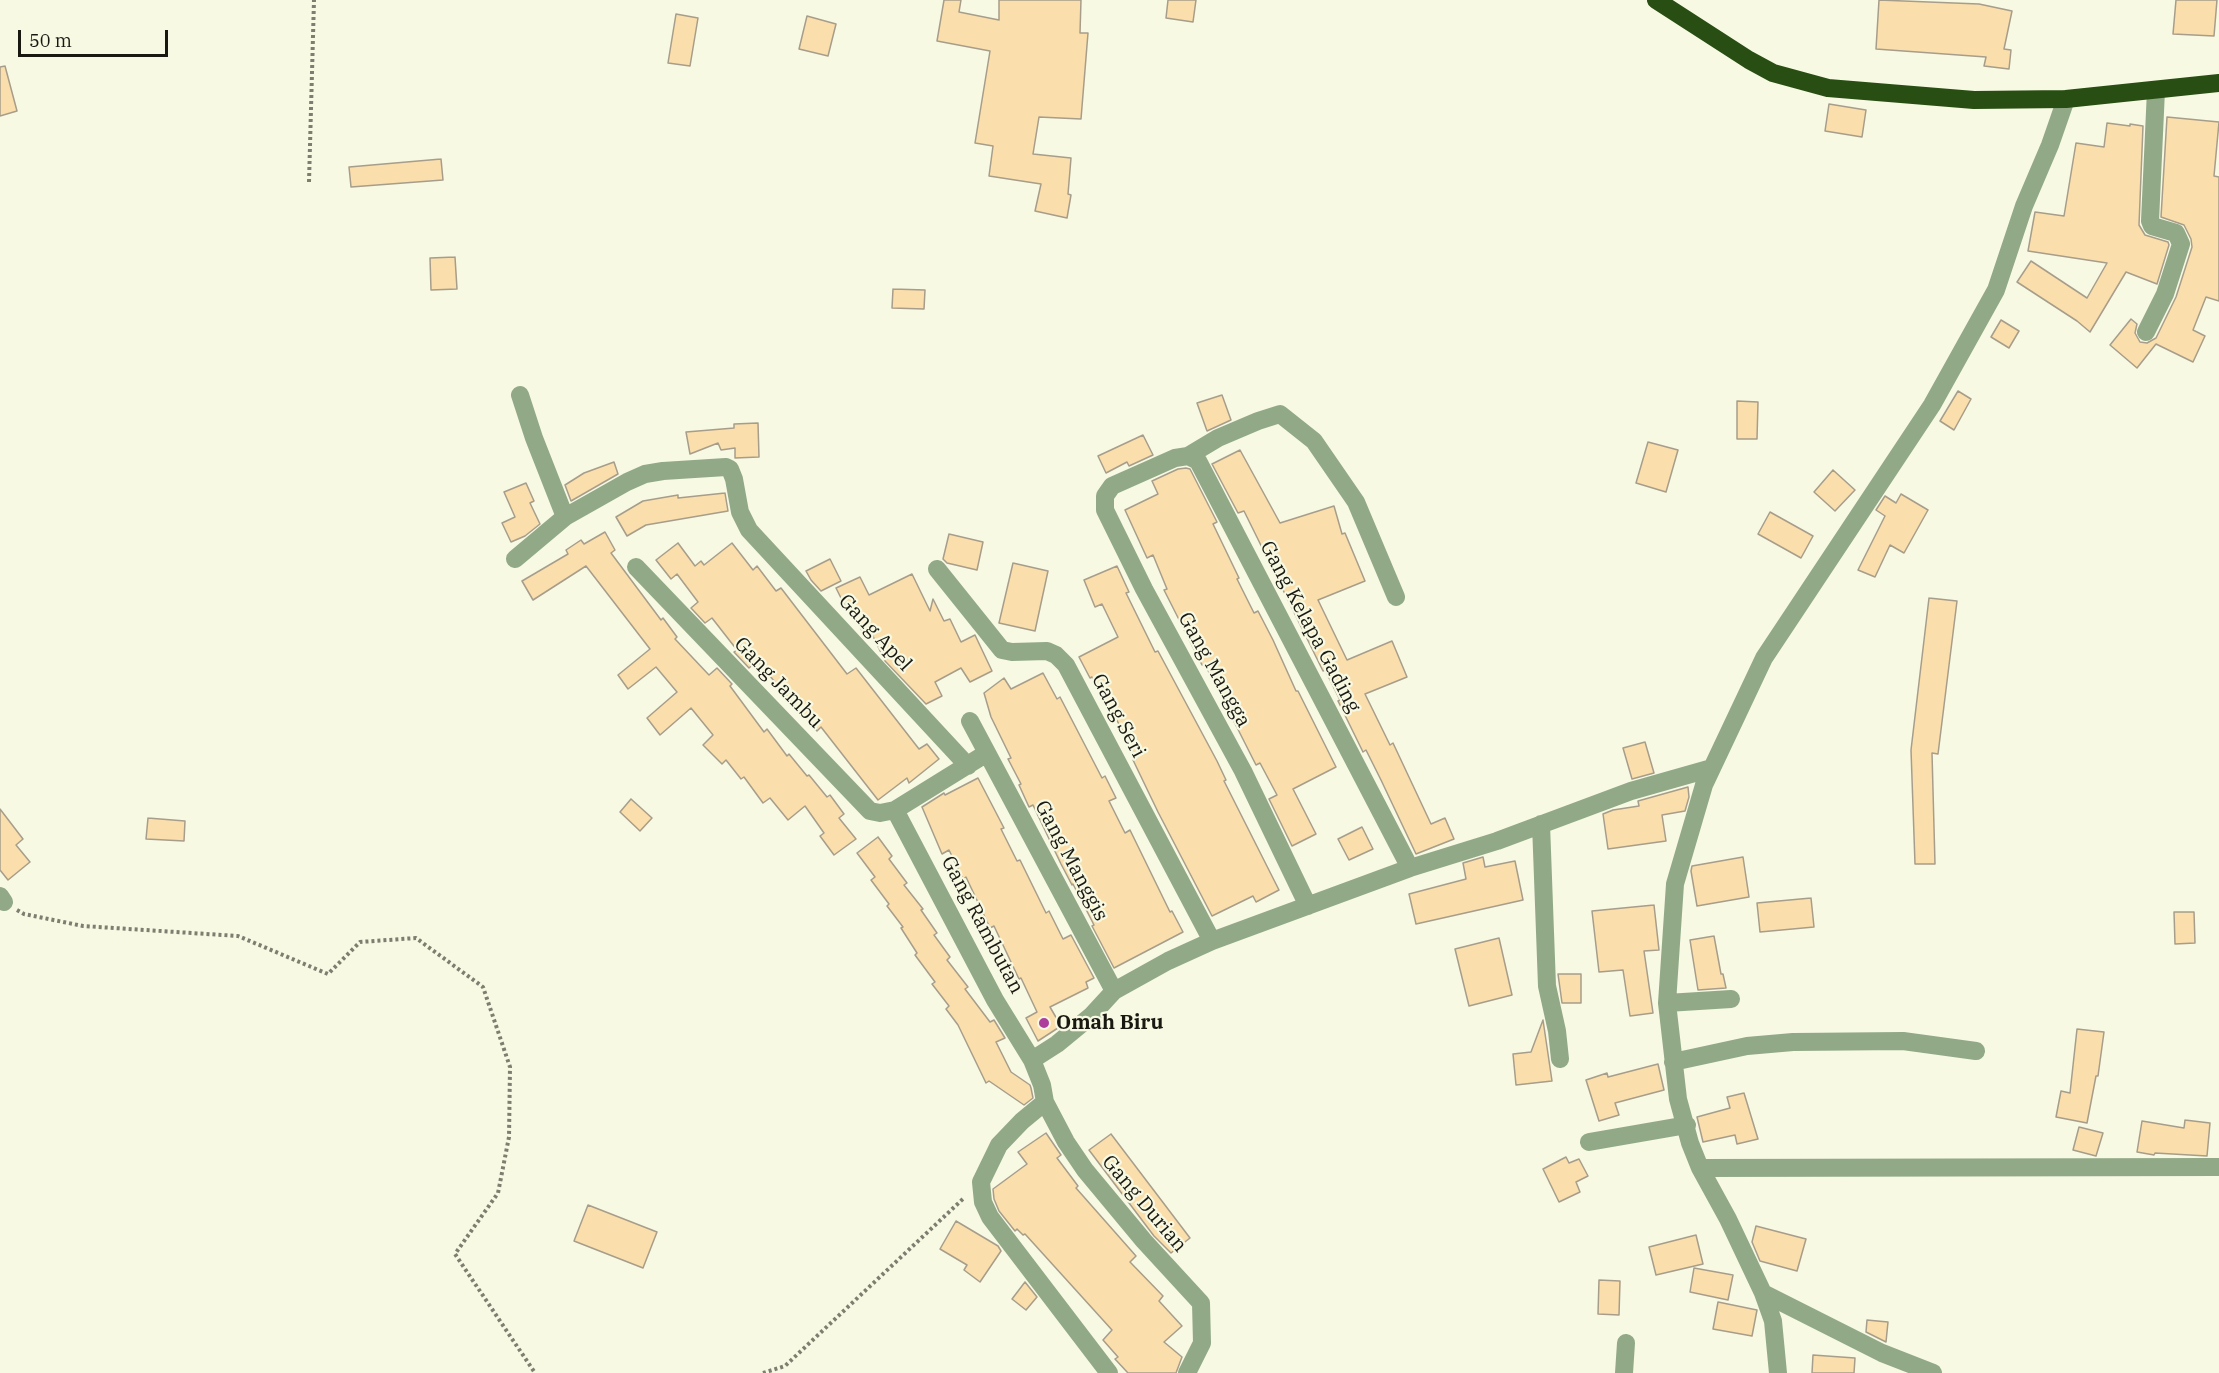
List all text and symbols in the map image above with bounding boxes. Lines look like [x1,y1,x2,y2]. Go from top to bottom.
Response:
scale bar [21,18,171,56]
text: 50 m [29,29,72,52]
street label: Gang Kelapa Gading [1255,537,1365,717]
street label: Gang Apel [833,590,917,676]
street label: Gang Mangga [1173,608,1255,732]
street label: Gang Jambu [729,633,827,733]
street label: Gang Seri [1086,670,1150,762]
street label: Gang Manggis [1029,797,1113,925]
street label: Gang Rambutan [936,852,1028,998]
place label: Omah Biru [1056,1011,1163,1035]
marker: Omah Biru [1037,1016,1051,1030]
street label: Gang Durian [1096,1151,1192,1257]

